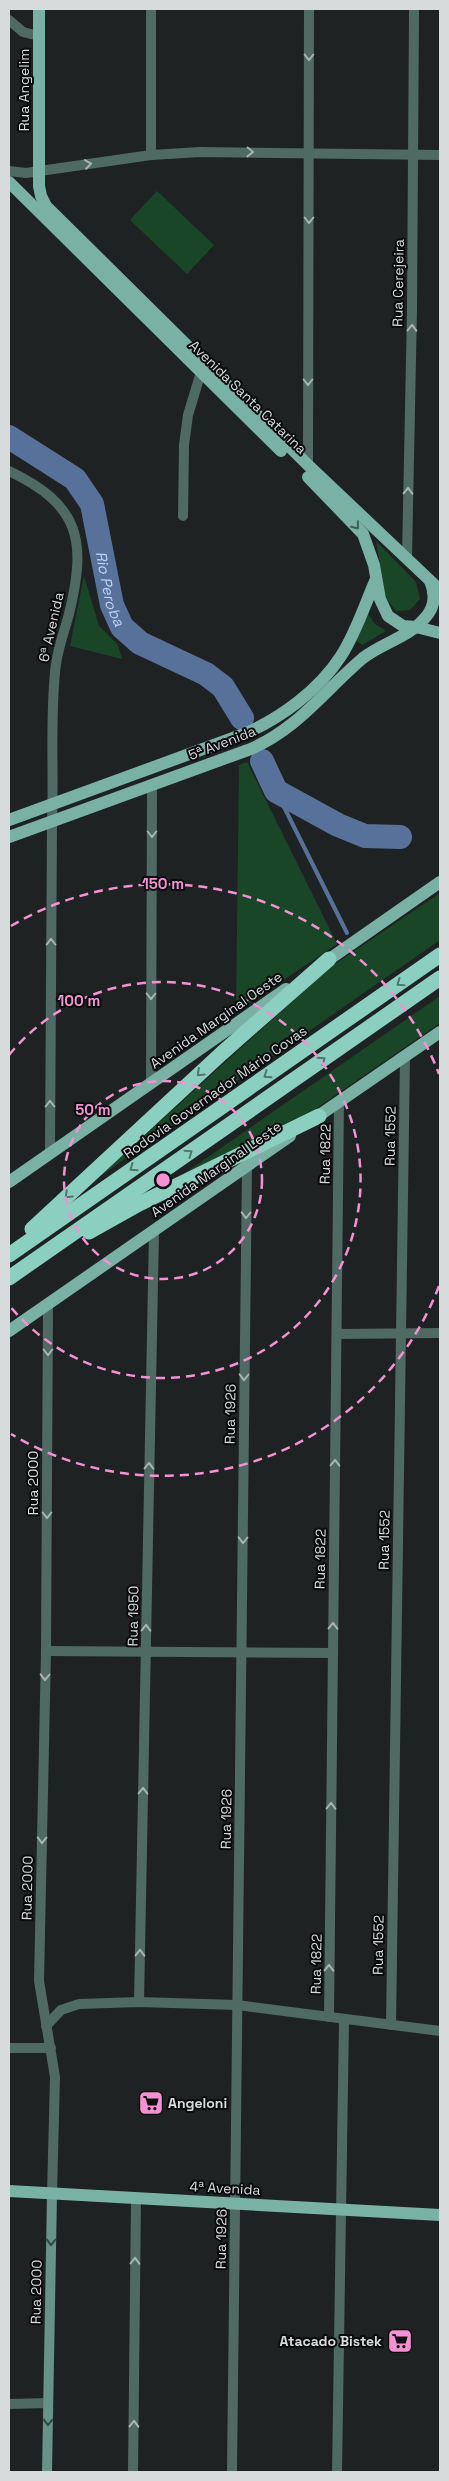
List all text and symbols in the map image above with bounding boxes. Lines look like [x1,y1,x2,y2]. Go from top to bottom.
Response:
street label: Rua Angelim [15,49,33,131]
one-way arrow [304,54,314,62]
one-way arrow [246,147,254,157]
one-way arrow [84,159,92,170]
one-way arrow [304,216,314,224]
street label: Rua Cerejeira [388,239,408,327]
one-way arrow [407,324,417,332]
street label: Avenida Santa Catarina [186,336,310,458]
one-way arrow [303,379,313,387]
one-way arrow [403,486,414,494]
one-way arrow [350,520,359,529]
water label: Rio Peroba [92,549,130,629]
street label: 6ª Avenida [34,590,68,664]
street label: 5ª Avenida [186,722,258,764]
one-way arrow [147,830,157,838]
text: 150 m [142,874,184,893]
one-way arrow [46,938,56,946]
street label: Avenida Marginal Oeste [146,967,286,1073]
one-way arrow [396,977,406,986]
text: 100 m [58,991,100,1010]
one-way arrow [146,992,156,1000]
street label: Rodovia Governador Mário Covas [120,1022,310,1162]
one-way arrow [316,1057,326,1066]
one-way arrow [197,1067,206,1076]
one-way arrow [263,1069,273,1078]
one-way arrow [45,1100,55,1108]
text: 50 m [75,1100,111,1119]
street label: Rua 1552 [380,1106,400,1166]
street label: Avenida Marginal Leste [147,1117,285,1221]
street label: Rua 1822 [315,1124,335,1184]
one-way arrow [183,1150,192,1159]
one-way arrow [130,1162,139,1171]
centre of rings [154,1171,172,1189]
one-way arrow [65,1189,74,1198]
one-way arrow [241,1211,251,1219]
one-way arrow [43,1348,53,1356]
one-way arrow [239,1373,250,1381]
street label: Rua 1926 [220,1384,240,1444]
street label: Rua 2000 [24,1451,42,1515]
one-way arrow [330,1459,340,1466]
one-way arrow [144,1462,154,1470]
street label: Rua 1552 [374,1510,394,1570]
one-way arrow [42,1511,52,1519]
street label: Rua 1822 [310,1529,330,1589]
one-way arrow [237,1536,248,1544]
street label: Rua 1950 [123,1585,143,1647]
one-way arrow [328,1621,338,1629]
one-way arrow [141,1624,151,1632]
one-way arrow [40,1674,50,1681]
one-way arrow [138,1787,148,1794]
street label: Rua 1926 [216,1789,236,1849]
one-way arrow [326,1801,336,1809]
one-way arrow [37,1836,47,1844]
street label: Rua 2000 [17,1856,37,1920]
street label: Rua 1552 [368,1915,388,1975]
street label: Rua 1822 [306,1934,326,1994]
one-way arrow [135,1949,145,1957]
one-way arrow [324,1964,334,1972]
supermarket icon: Angeloni [138,2090,164,2116]
place label: Angeloni [168,2094,227,2112]
street label: 4ª Avenida [189,2177,261,2199]
street label: Rua 1926 [211,2209,231,2269]
one-way arrow [46,2239,56,2247]
one-way arrow [130,2257,140,2264]
street label: Rua 2000 [26,2260,46,2324]
supermarket icon: Atacado Bistek [387,2328,413,2354]
place label: Atacado Bistek [280,2332,382,2350]
one-way arrow [43,2419,53,2427]
one-way arrow [128,2419,139,2427]

